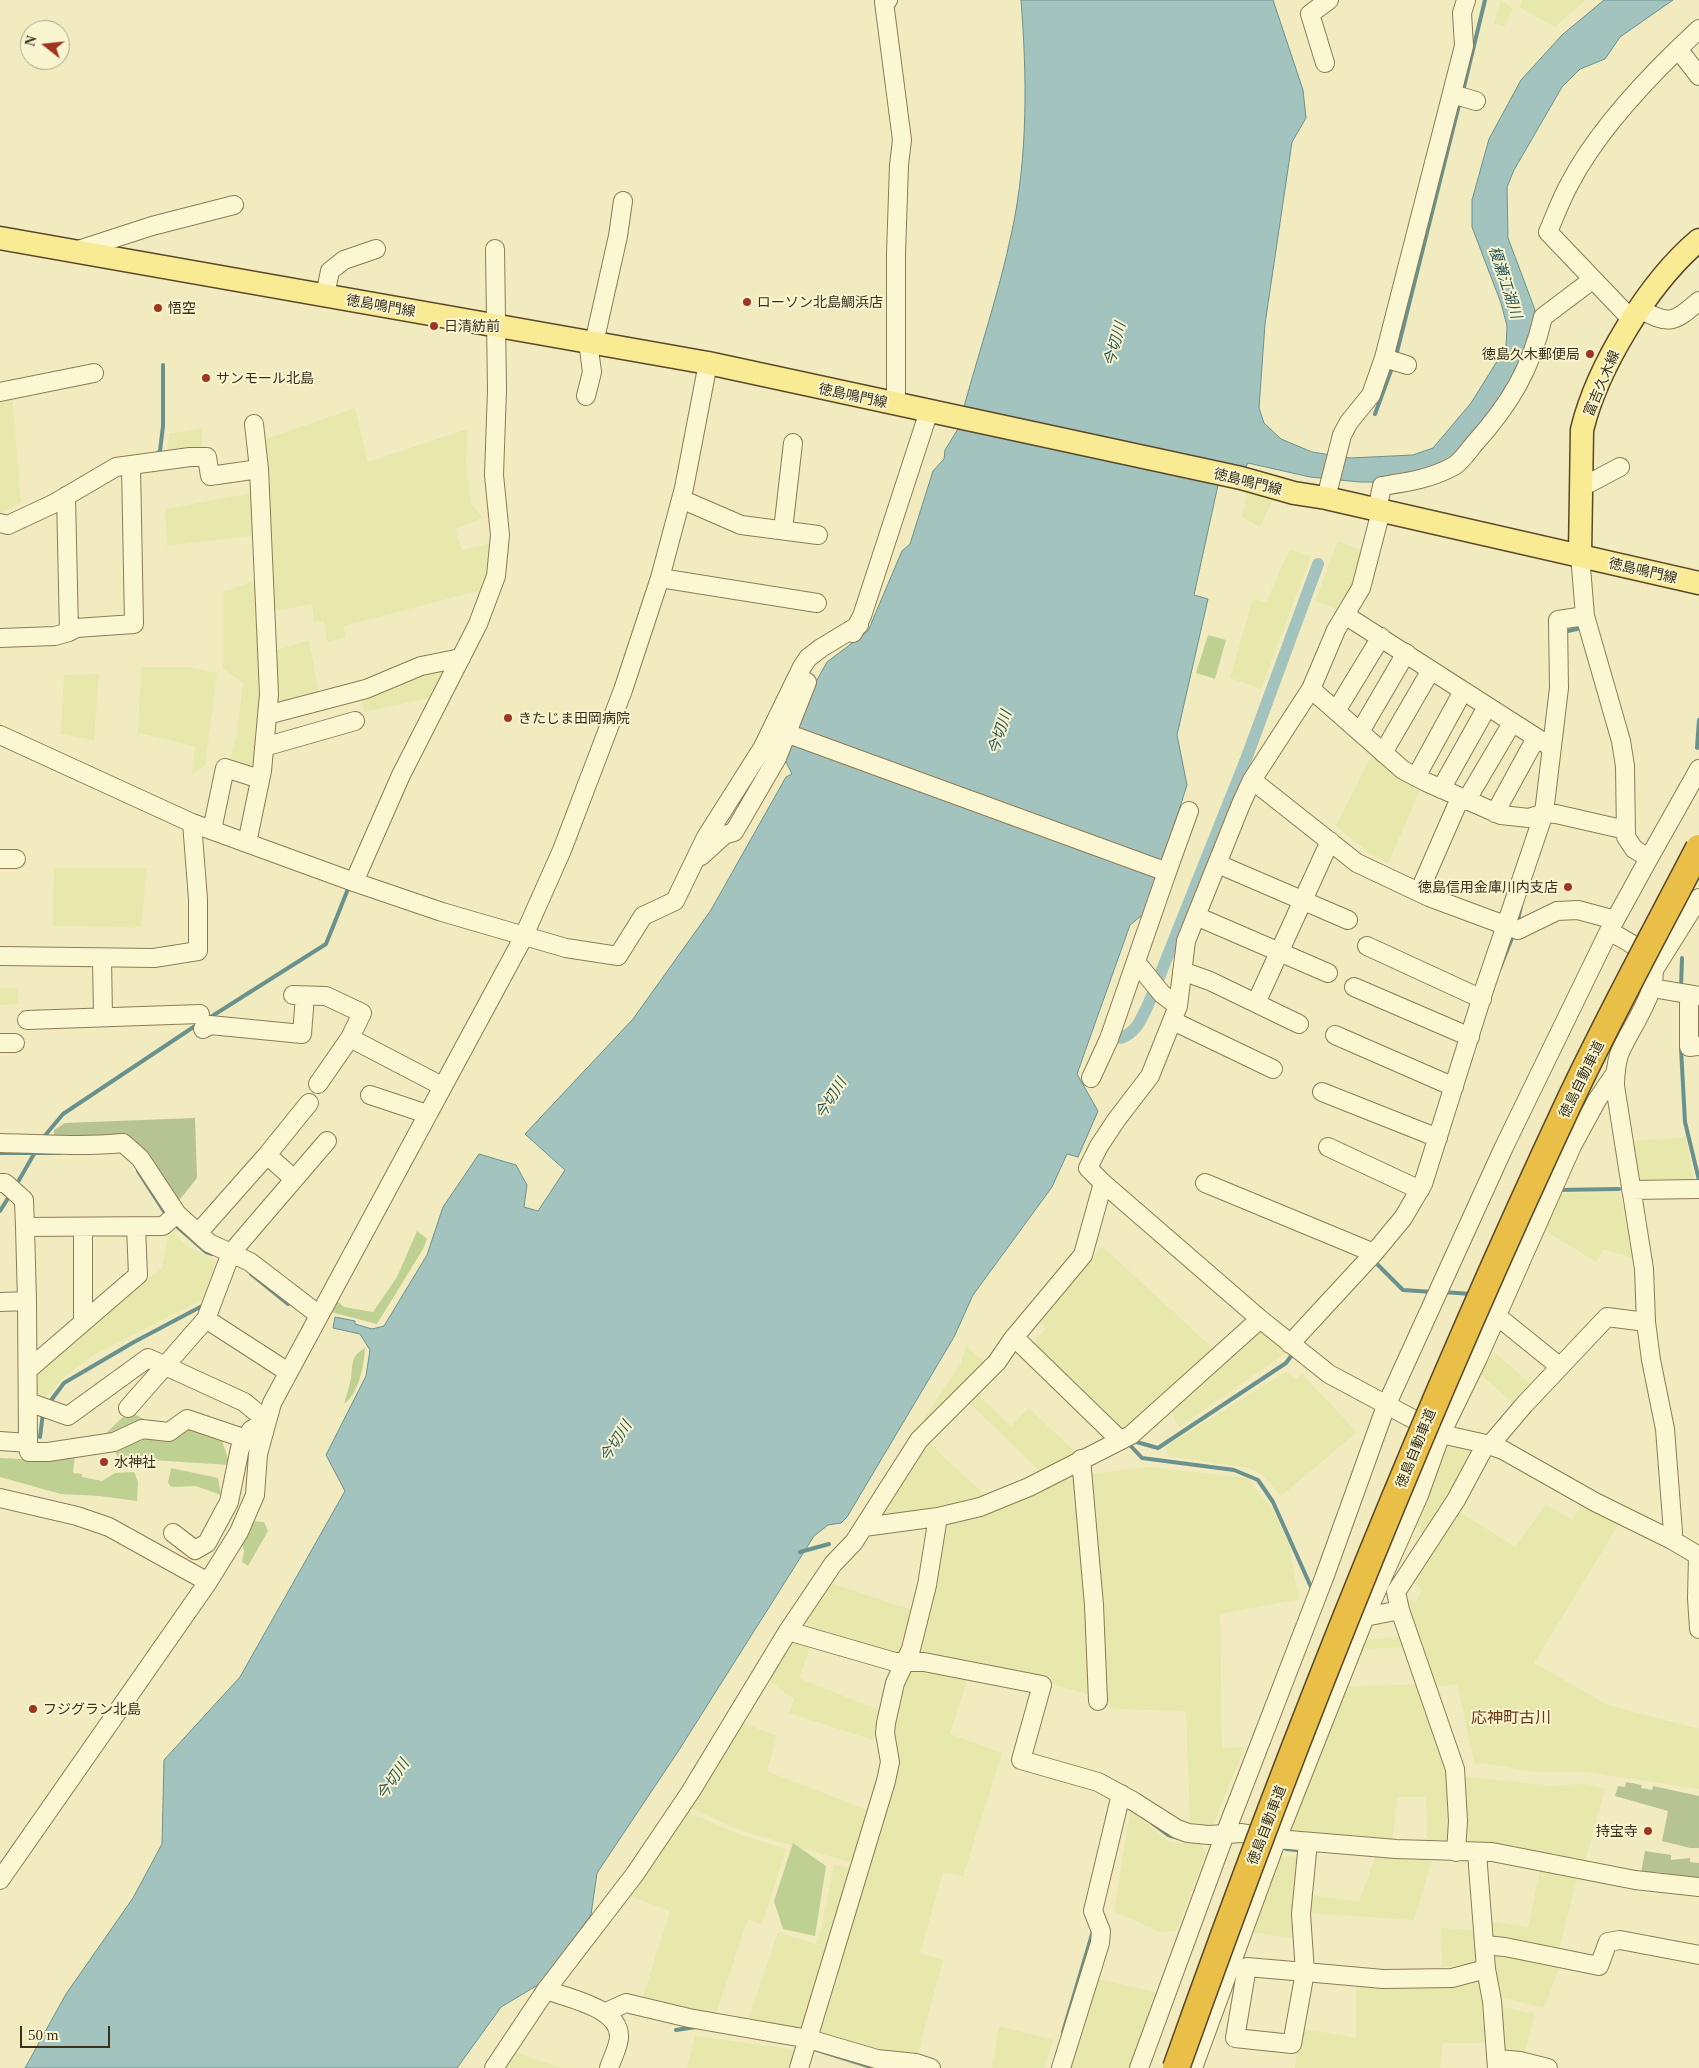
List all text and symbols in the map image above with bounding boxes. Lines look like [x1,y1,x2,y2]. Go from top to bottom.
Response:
north arrow [20,20,70,70]
text: N [22,34,40,48]
water label: 榎瀬江湖川 [1486,244,1526,320]
street label: 徳島鳴門線 [345,291,417,319]
place label: ローソン北島鯛浜店 [757,294,883,310]
marker: ローソン北島鯛浜店 [741,296,753,308]
place label: 悟空 [168,300,196,316]
marker: 悟空 [152,302,164,314]
place label: 日清紡前 [444,318,500,334]
marker: 日清紡前 [428,320,440,332]
water label: 今切川 [1099,320,1129,368]
place label: 徳島久木郵便局 [1482,346,1580,362]
street label: 富吉久木線 [1580,348,1622,418]
marker: 徳島久木郵便局 [1584,348,1596,360]
place label: サンモール北島 [216,370,314,386]
marker: サンモール北島 [200,372,212,384]
street label: 徳島鳴門線 [817,380,889,410]
street label: 徳島鳴門線 [1212,464,1284,498]
street label: 徳島鳴門線 [1607,554,1679,586]
water label: 今切川 [983,708,1015,756]
place label: きたじま田岡病院 [518,710,630,726]
marker: きたじま田岡病院 [502,712,514,724]
place label: 徳島信用金庫川内支店 [1418,879,1558,895]
marker: 徳島信用金庫川内支店 [1562,881,1574,893]
street label: 徳島自動車道 [1555,1038,1607,1120]
water label: 今切川 [810,1074,850,1122]
street label: 徳島自動車道 [1391,1406,1439,1490]
water label: 今切川 [595,1417,635,1465]
place label: 水神社 [114,1454,156,1470]
marker: 水神社 [98,1456,110,1468]
place label: フジグラン北島 [43,1701,141,1717]
marker: フジグラン北島 [27,1703,39,1715]
district label: 応神町古川 [1471,1707,1551,1727]
water label: 今切川 [372,1755,412,1803]
street label: 徳島自動車道 [1243,1783,1289,1867]
place label: 持宝寺 [1596,1823,1638,1839]
marker: 持宝寺 [1642,1825,1654,1837]
scale bar [22,2016,112,2048]
text: 50 m [28,2027,58,2043]

